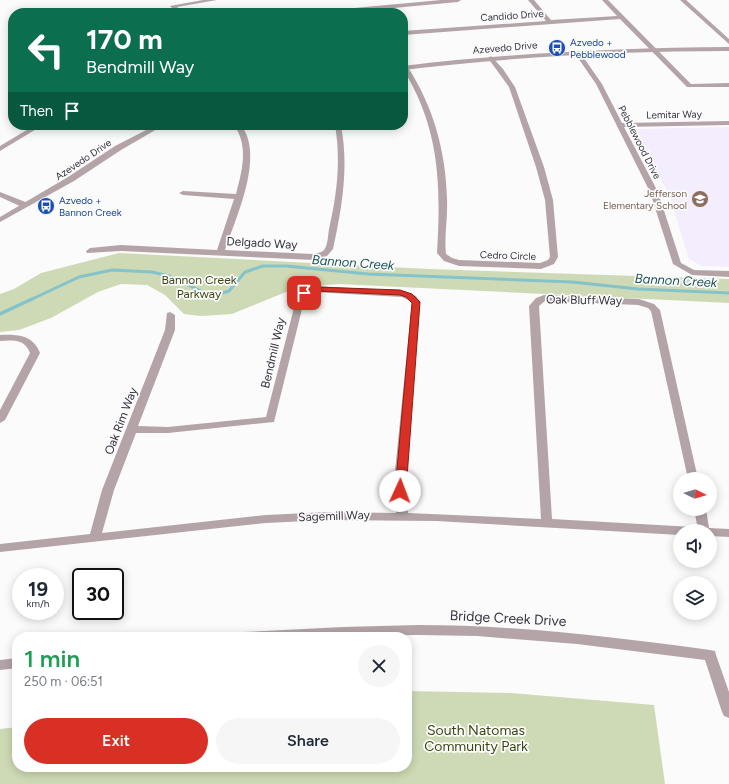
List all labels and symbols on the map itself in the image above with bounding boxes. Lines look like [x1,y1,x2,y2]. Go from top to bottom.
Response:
street label: Candido Drive [480,7,545,24]
place label: Azvedo + Pebblewood [570,36,626,61]
street label: Azevedo Drive [472,38,538,57]
bus stop icon: Azvedo + Pebblewood [547,38,567,58]
street label: Pebblewood Drive [615,103,664,182]
street label: Lemitar Way [646,108,703,121]
street label: Azevedo Drive [53,136,114,183]
place label: Jefferson Elementary School [603,187,687,212]
school or university icon: Jefferson Elementary School [690,189,710,209]
place label: Azvedo + Bannon Creek [59,194,122,219]
bus stop icon: Azvedo + Bannon Creek [36,196,56,216]
street label: Delgado Way [226,234,298,252]
street label: Cedro Circle [480,248,537,263]
water label: Bannon Creek [311,252,395,273]
water label: Bannon Creek [634,271,718,290]
park label: Bannon Creek Parkway [161,273,237,301]
pin [287,276,321,310]
street label: Oak Bluff Way [546,292,623,308]
street label: Bendmill Way [258,316,288,390]
street label: Oak Rim Way [102,385,141,457]
position arrow [379,470,421,512]
north arrow [673,472,717,516]
street label: Sagemill Way [298,508,371,524]
speed limit sign: 30 [72,568,124,620]
street label: Bridge Creek Drive [449,607,567,630]
park label: South Natomas Community Park [424,722,528,755]

